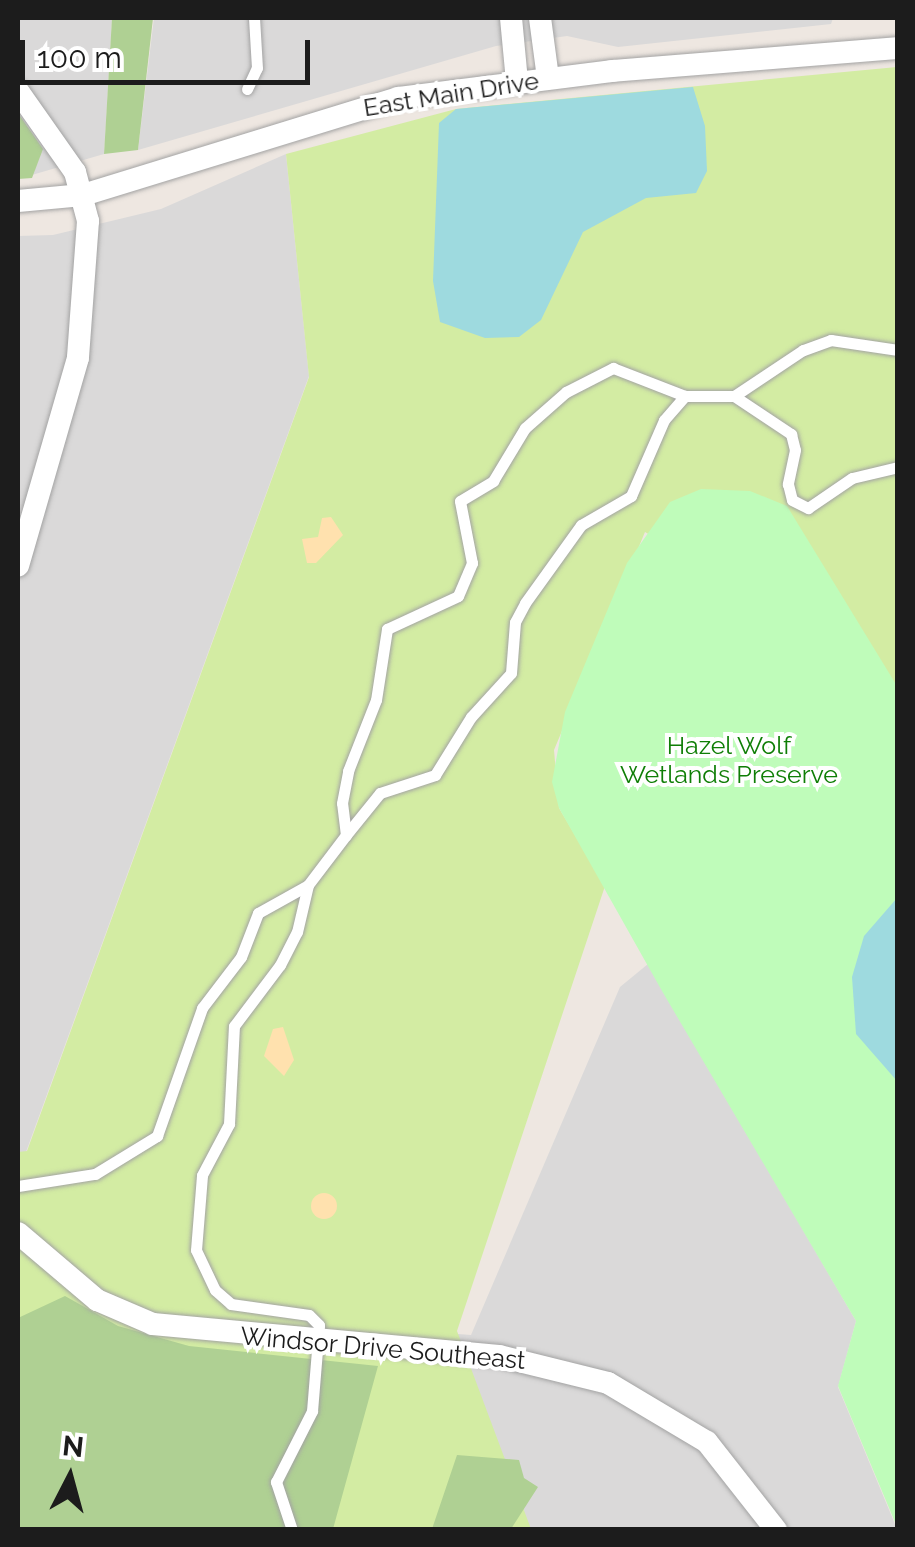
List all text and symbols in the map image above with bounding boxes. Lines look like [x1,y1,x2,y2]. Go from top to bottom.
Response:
scale bar [25,20,315,82]
text: 100 m [37,40,122,75]
street label: East Main Drive [361,65,541,123]
park label: Hazel Wolf Wetlands Preserve [620,731,838,790]
street label: Windsor Drive Southeast [239,1321,527,1375]
north arrow [20,1427,120,1527]
text: N [61,1429,86,1464]

